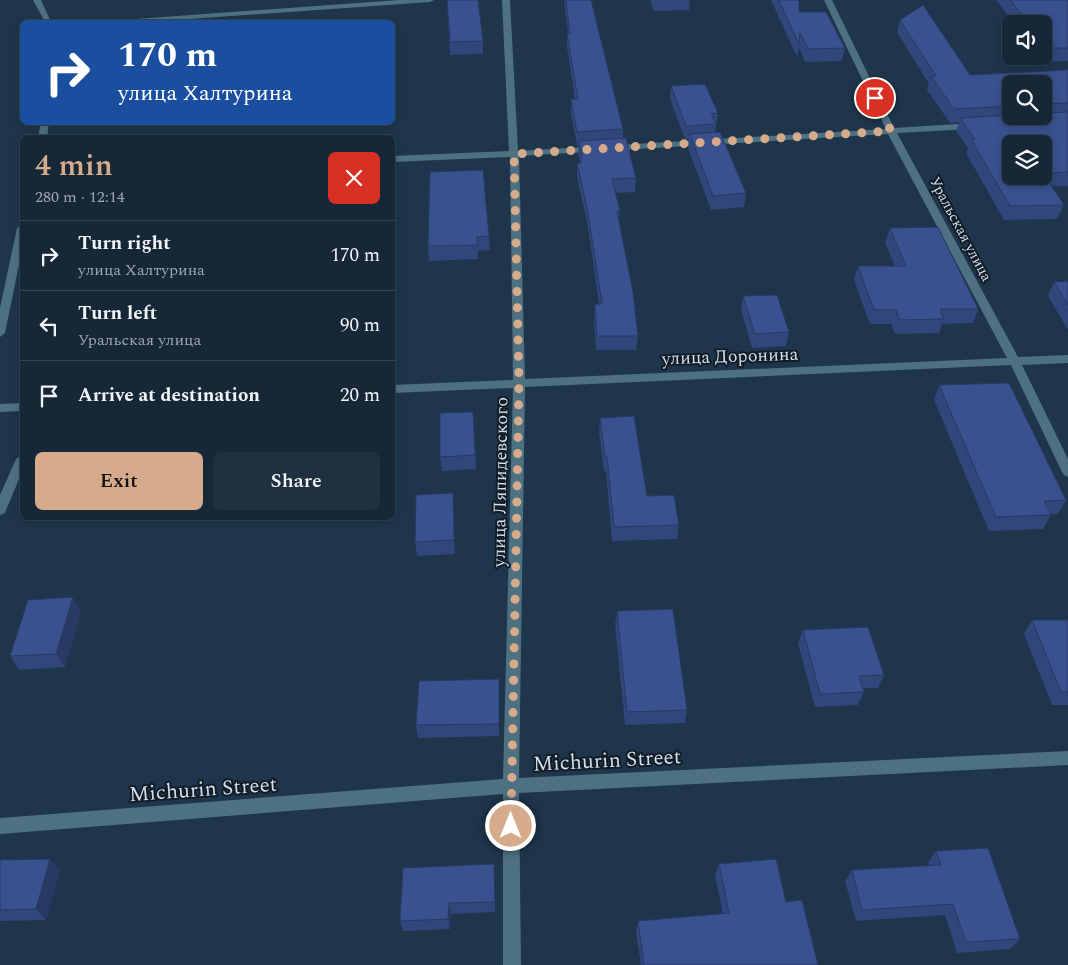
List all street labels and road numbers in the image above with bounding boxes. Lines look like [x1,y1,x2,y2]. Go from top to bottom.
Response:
street label: Уральская улица [923,173,998,286]
street label: улица Доронина [660,341,799,372]
street label: улица Ляпидевского [485,397,515,568]
street label: Michurin Street [532,741,682,781]
street label: Michurin Street [128,769,278,811]

